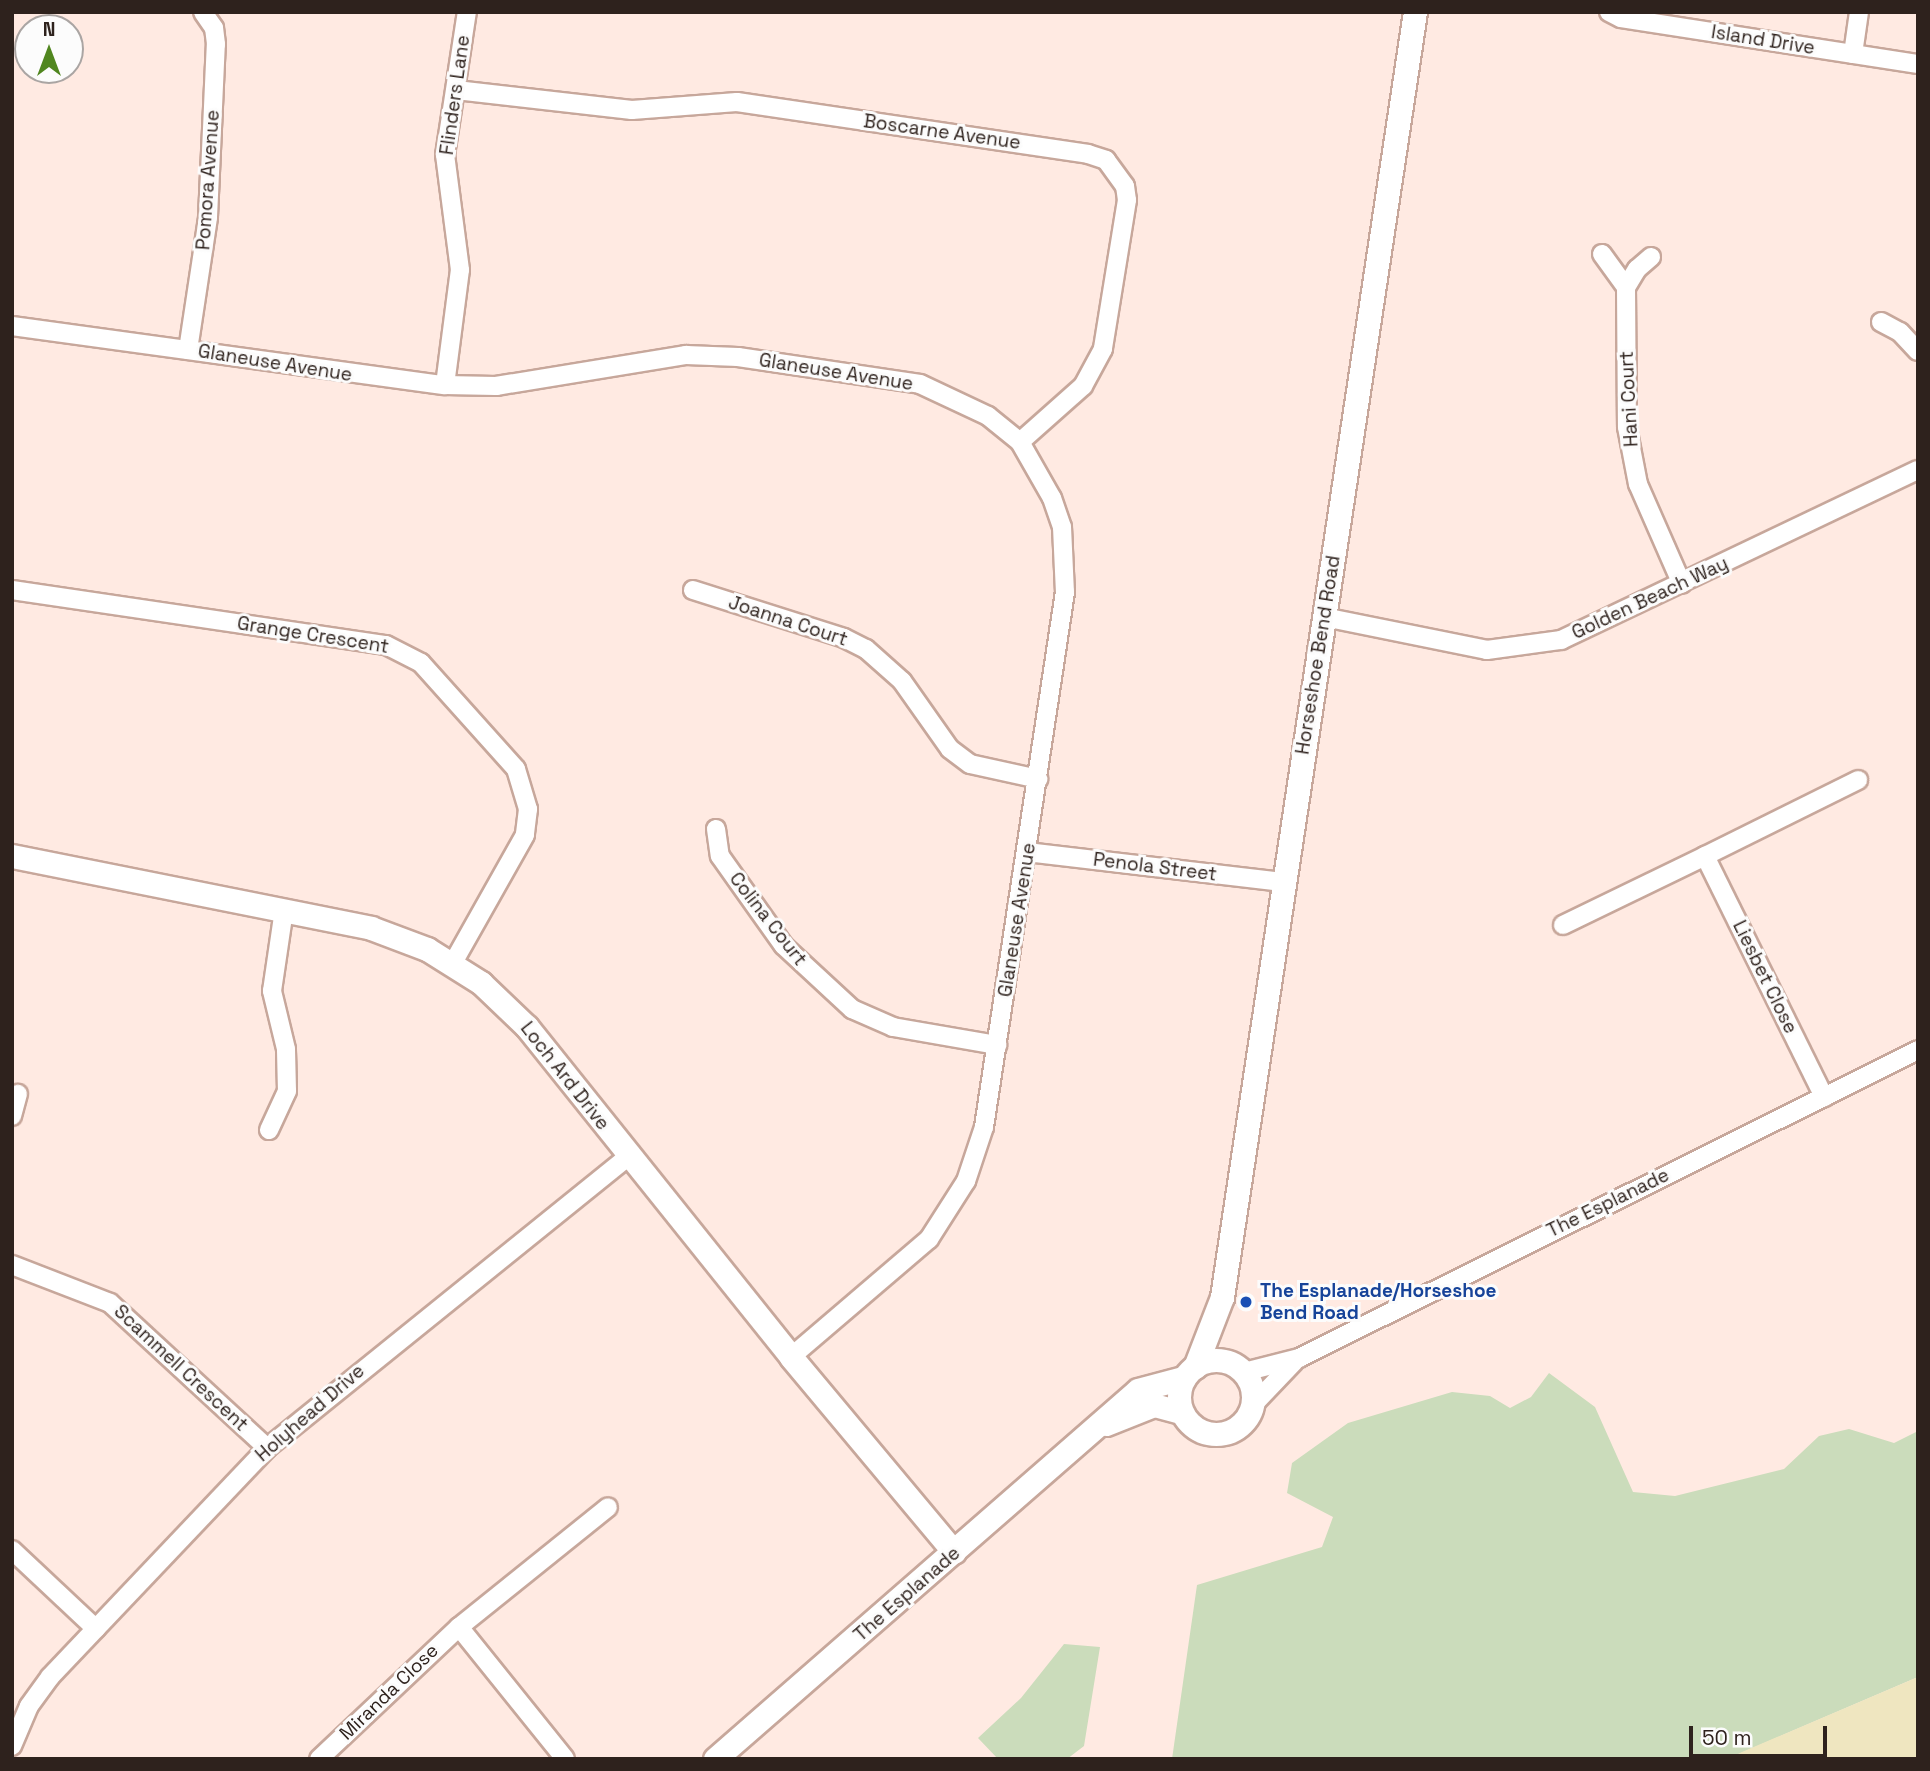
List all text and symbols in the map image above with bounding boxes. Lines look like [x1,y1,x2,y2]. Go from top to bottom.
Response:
north arrow [14,14,84,84]
text: N [43,17,55,42]
street label: Island Drive [1710,21,1816,59]
street label: Flinders Lane [435,34,475,156]
street label: Pomora Avenue [192,109,224,251]
street label: Boscarne Avenue [862,110,1022,154]
street label: Glaneuse Avenue [196,340,354,386]
street label: Glaneuse Avenue [757,349,915,395]
street label: Hani Court [1615,350,1643,448]
street label: Golden Beach Way [1568,552,1732,644]
street label: Horseshoe Bend Road [1291,554,1345,756]
street label: Joanna Court [726,591,850,651]
street label: Grange Crescent [236,612,390,658]
street label: Glaneuse Avenue [994,841,1040,999]
street label: Penola Street [1092,848,1218,886]
street label: Colina Court [724,868,812,970]
street label: Liesbet Close [1728,917,1802,1037]
street label: Loch Ard Drive [516,1017,614,1135]
street label: The Esplanade [1543,1164,1673,1242]
place label: The Esplanade/Horseshoe Bend Road [1260,1280,1497,1324]
marker: The Esplanade/Horseshoe Bend Road [1238,1294,1254,1310]
street label: Scammell Crescent [109,1300,253,1436]
street label: Holyhead Drive [251,1360,369,1466]
street label: The Esplanade [849,1542,965,1646]
street label: Miranda Close [335,1639,443,1745]
scale bar [1692,1712,1830,1756]
text: 50 m [1702,1724,1752,1751]

